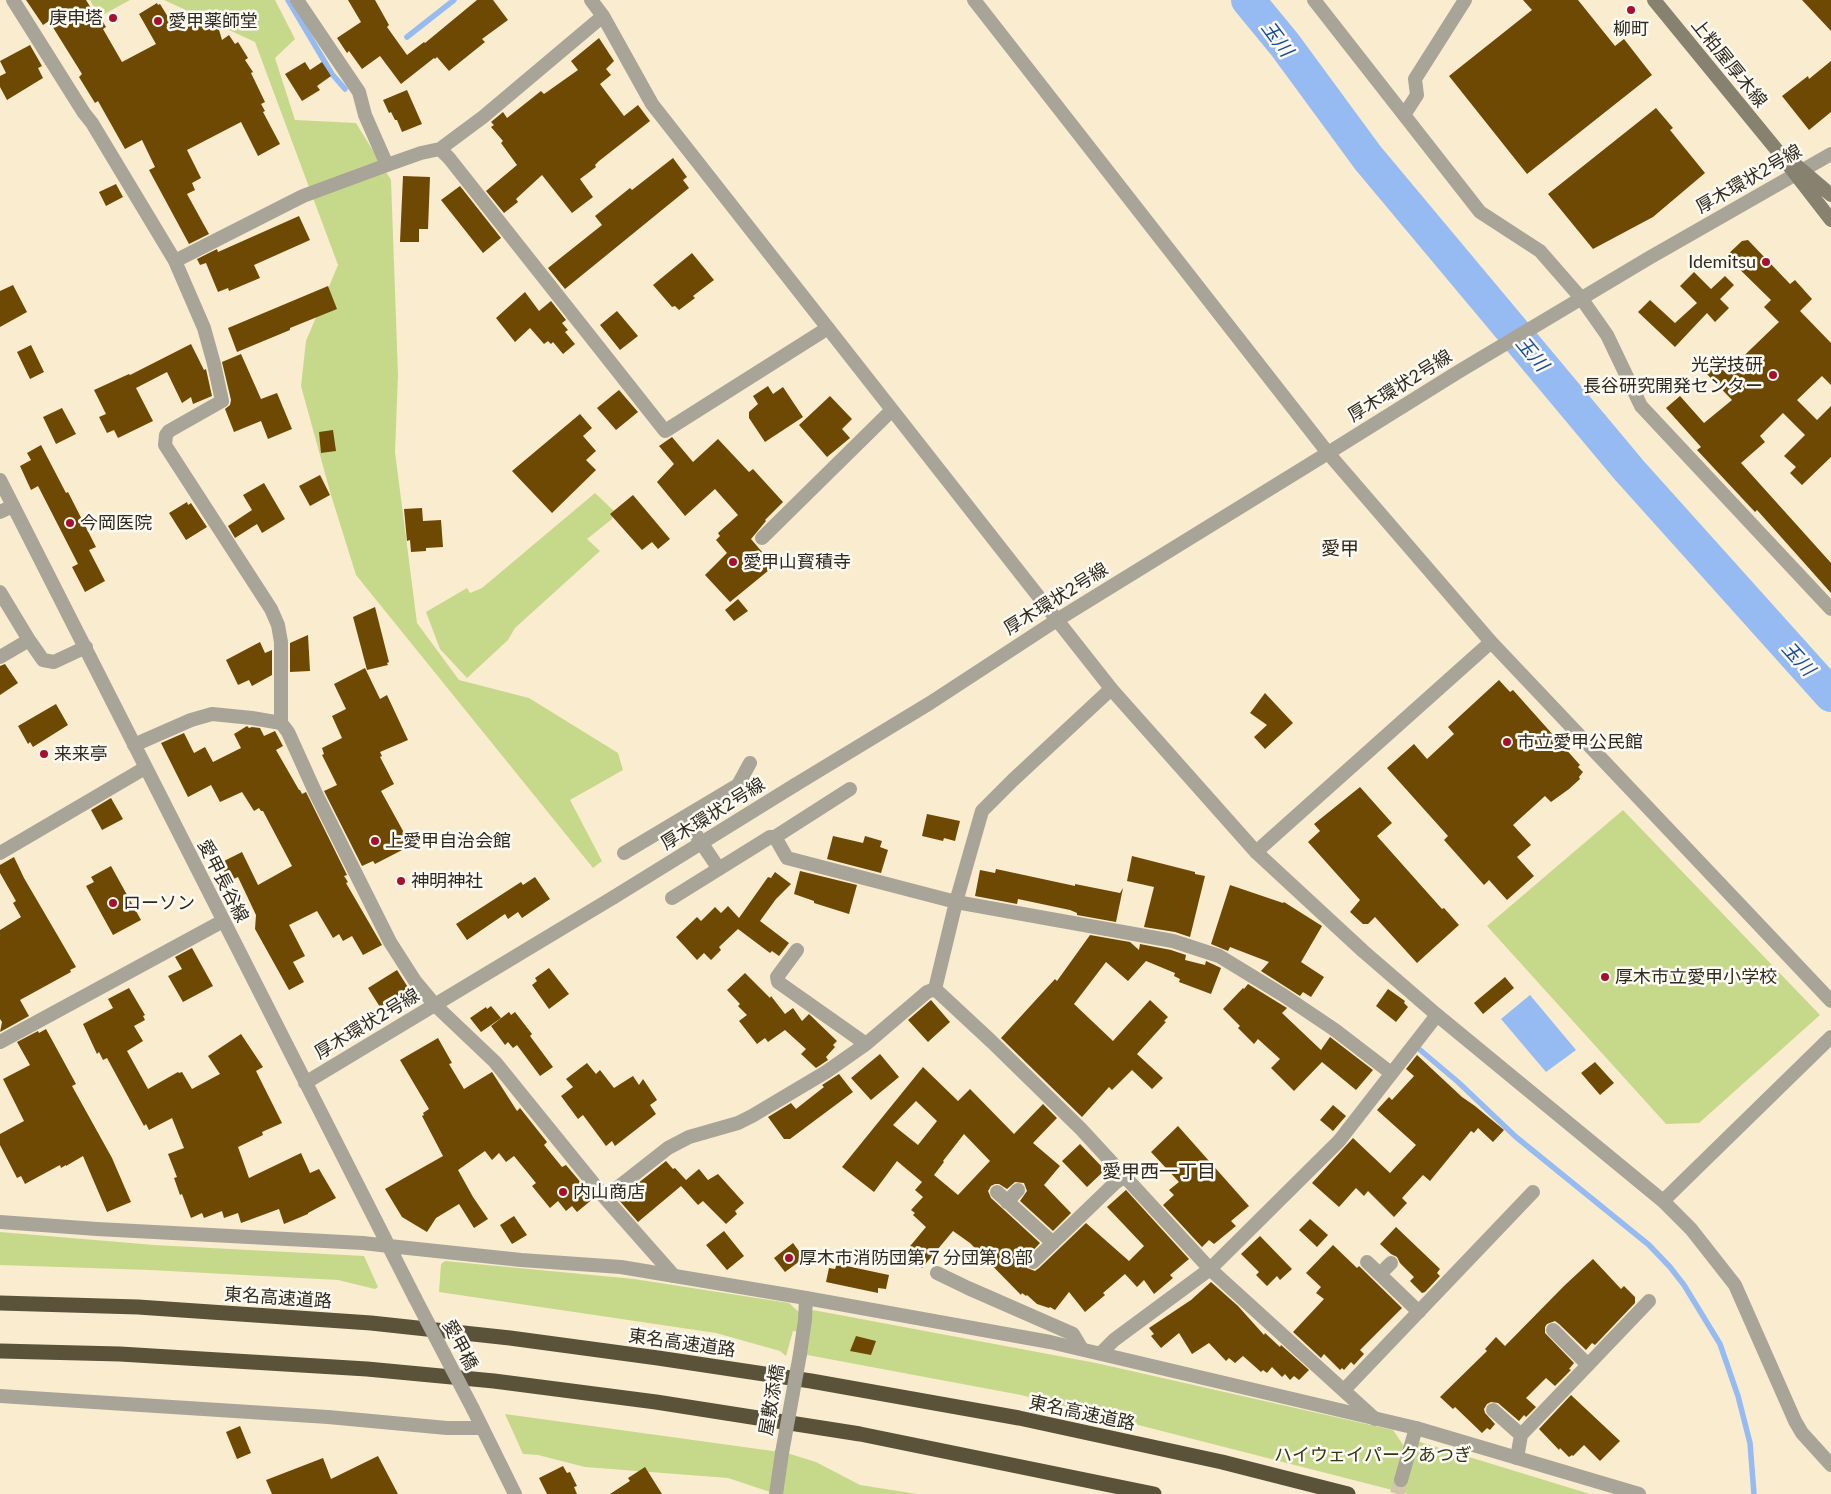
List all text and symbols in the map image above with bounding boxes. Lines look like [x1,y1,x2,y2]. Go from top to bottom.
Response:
marker: 柳町 [1625,4,1637,16]
place label: 庚申塔 [49,7,103,29]
place label: 愛甲薬師堂 [168,10,258,32]
marker: 庚申塔 [107,12,119,24]
street label: 上粕屋厚木線 [1687,14,1771,112]
marker: 愛甲薬師堂 [152,15,164,27]
water label: 玉川 [1256,17,1298,61]
place label: 柳町 [1613,18,1649,40]
street label: 厚木環状2号線 [1692,140,1806,218]
place label: Idemitsu [1688,251,1756,273]
marker: Idemitsu [1760,256,1772,268]
water label: 玉川 [1511,332,1553,376]
street label: 厚木環状2号線 [1344,345,1456,427]
place label: 光学技研 長谷研究開発センター [1583,354,1763,396]
marker: 光学技研 長谷研究開発センター [1767,369,1779,381]
place label: 今岡医院 [80,512,152,534]
marker: 今岡医院 [64,517,76,529]
district label: 愛甲 [1321,538,1359,560]
place label: 愛甲山寳積寺 [743,551,851,573]
marker: 愛甲山寳積寺 [727,556,739,568]
street label: 厚木環状2号線 [1000,558,1112,640]
water label: 玉川 [1777,637,1819,681]
place label: 市立愛甲公民館 [1517,731,1643,753]
marker: 市立愛甲公民館 [1501,736,1513,748]
place label: 来来亭 [54,743,108,765]
marker: 来来亭 [38,748,50,760]
street label: 厚木環状2号線 [657,773,769,855]
place label: 上愛甲自治会館 [385,830,511,852]
marker: 上愛甲自治会館 [369,835,381,847]
street label: 愛甲長谷線 [193,836,253,926]
place label: 神明神社 [411,870,483,892]
marker: 神明神社 [395,875,407,887]
place label: ローソン [123,892,195,914]
marker: ローソン [107,897,119,909]
place label: 厚木市立愛甲小学校 [1615,966,1777,988]
marker: 厚木市立愛甲小学校 [1599,971,1611,983]
street label: 厚木環状2号線 [311,984,423,1064]
district label: 愛甲西一丁目 [1102,1161,1216,1183]
place label: 内山商店 [573,1181,645,1203]
marker: 内山商店 [557,1186,569,1198]
place label: 厚木市消防団第７分団第８部 [799,1247,1033,1269]
marker: 厚木市消防団第７分団第８部 [783,1252,795,1264]
street label: 東名高速道路 [223,1283,333,1313]
street label: 愛甲橋 [438,1316,482,1374]
street label: 東名高速道路 [627,1325,737,1361]
street label: 屋敷添橋 [755,1363,789,1437]
street label: 東名高速道路 [1027,1391,1137,1435]
park label: ハイウェイパークあつぎ [1274,1444,1472,1466]

